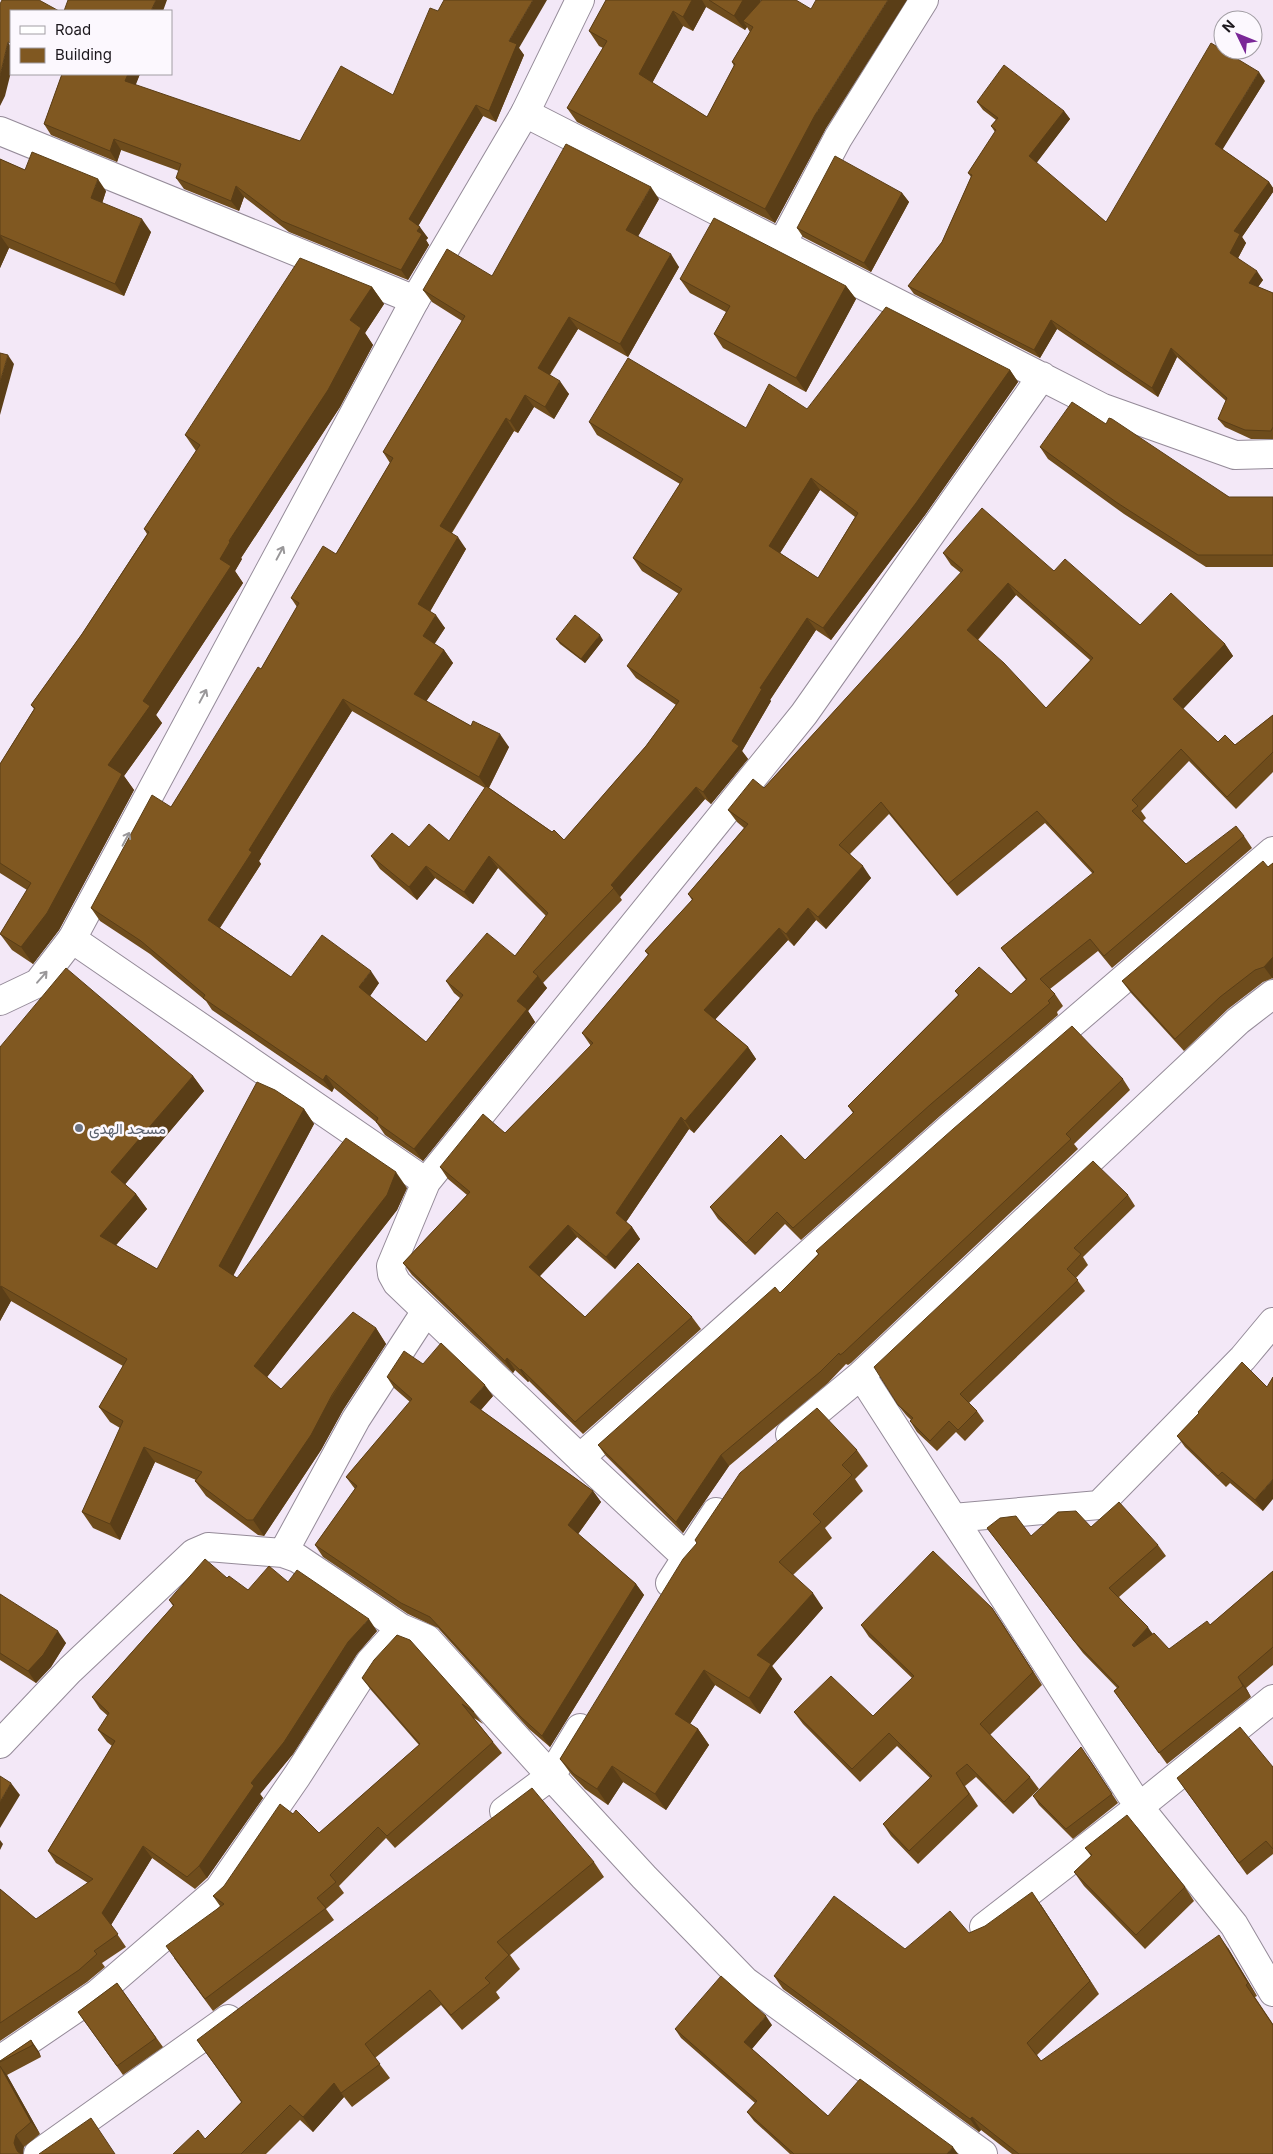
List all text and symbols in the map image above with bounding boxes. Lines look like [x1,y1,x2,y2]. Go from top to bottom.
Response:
legend [10,10,172,75]
north arrow [1213,10,1263,60]
text: N [1218,16,1238,35]
text: Road [55,20,91,39]
text: Building [55,45,112,64]
one-way arrow [275,546,285,560]
one-way arrow [198,689,208,703]
one-way arrow [122,832,131,847]
one-way arrow [36,971,47,984]
place label: مسجد الهدى [89,1119,166,1139]
marker: مسجد الهدى [73,1122,85,1134]

